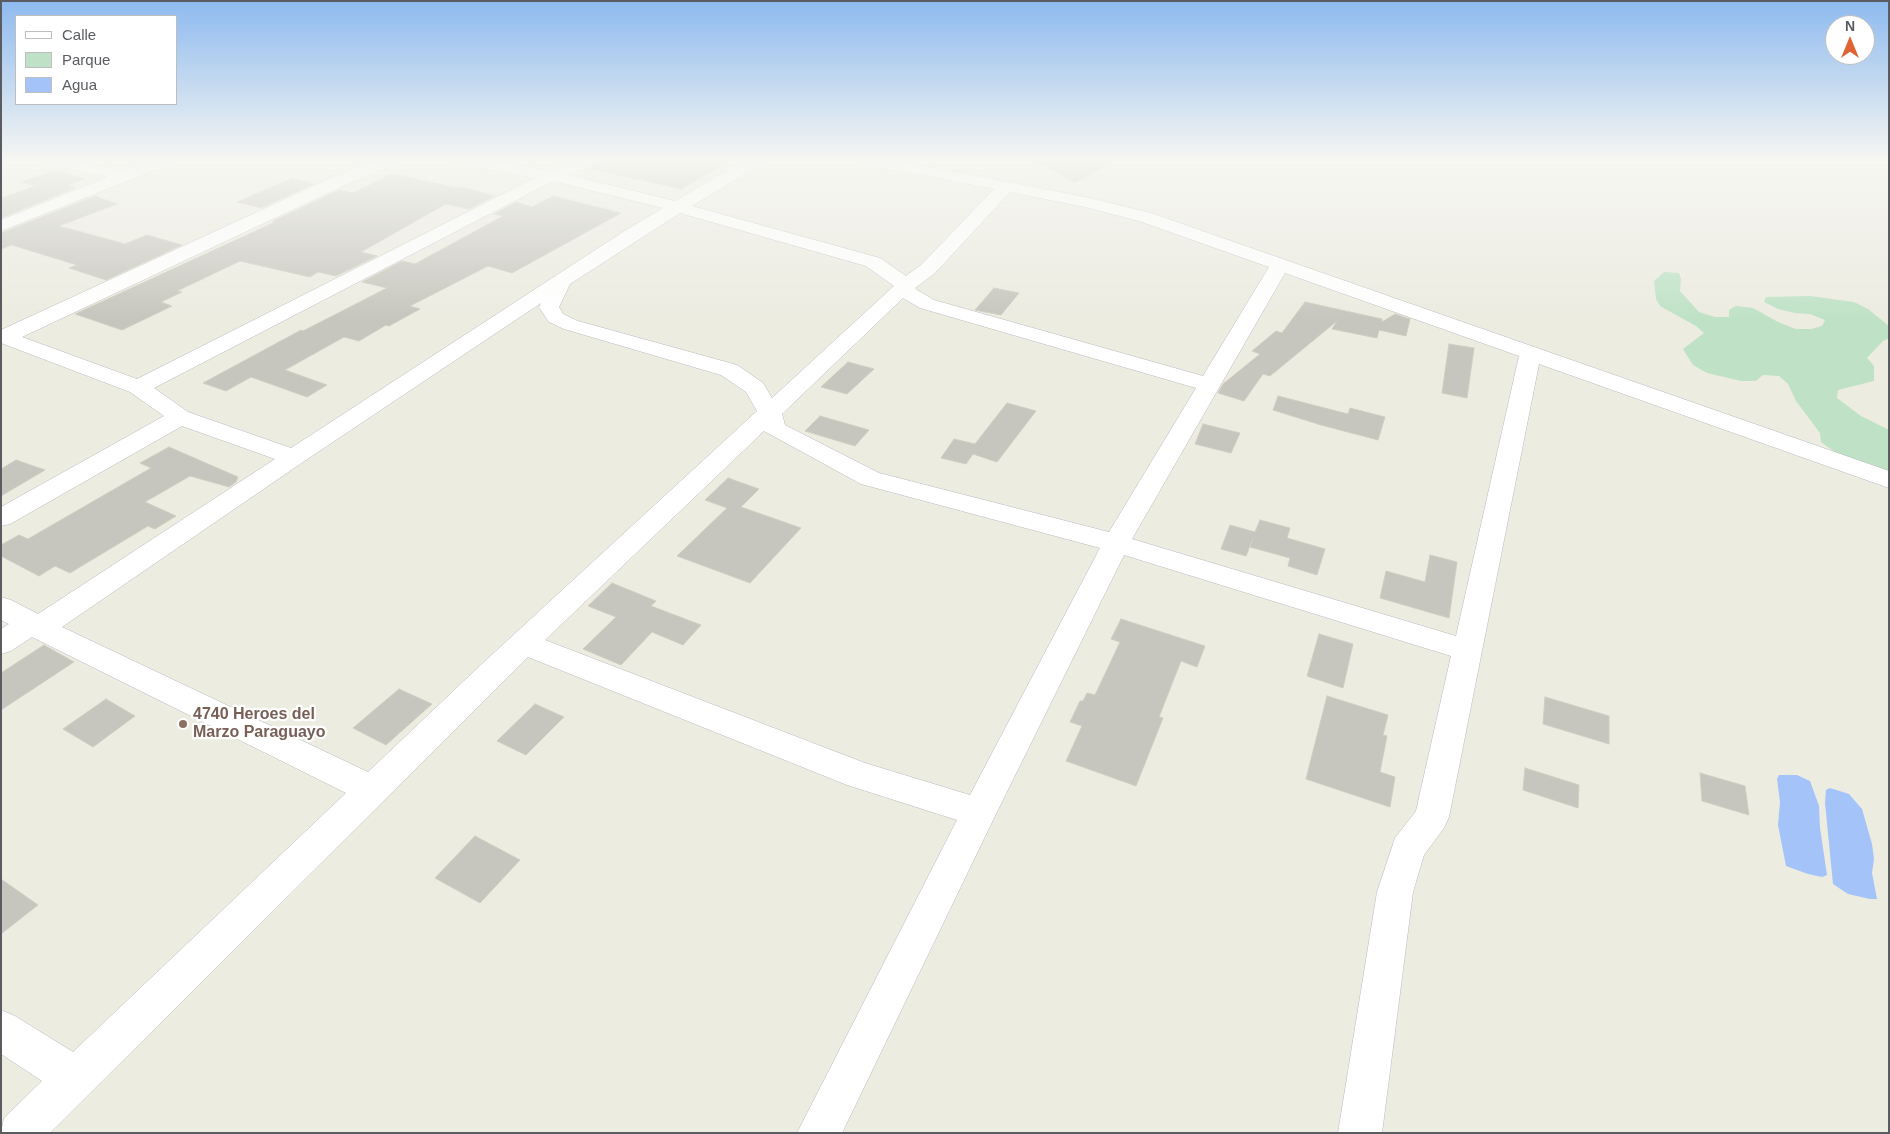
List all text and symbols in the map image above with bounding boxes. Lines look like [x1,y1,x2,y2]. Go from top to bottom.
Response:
legend [15,15,178,105]
north arrow [1825,15,1875,65]
text: N [1845,18,1855,34]
text: Calle [62,26,96,43]
text: Parque [62,51,110,68]
text: Agua [62,76,97,93]
place label: 4740 Heroes del Marzo Paraguayo [193,705,325,743]
marker: 4740 Heroes del Marzo Paraguayo [177,718,189,730]

